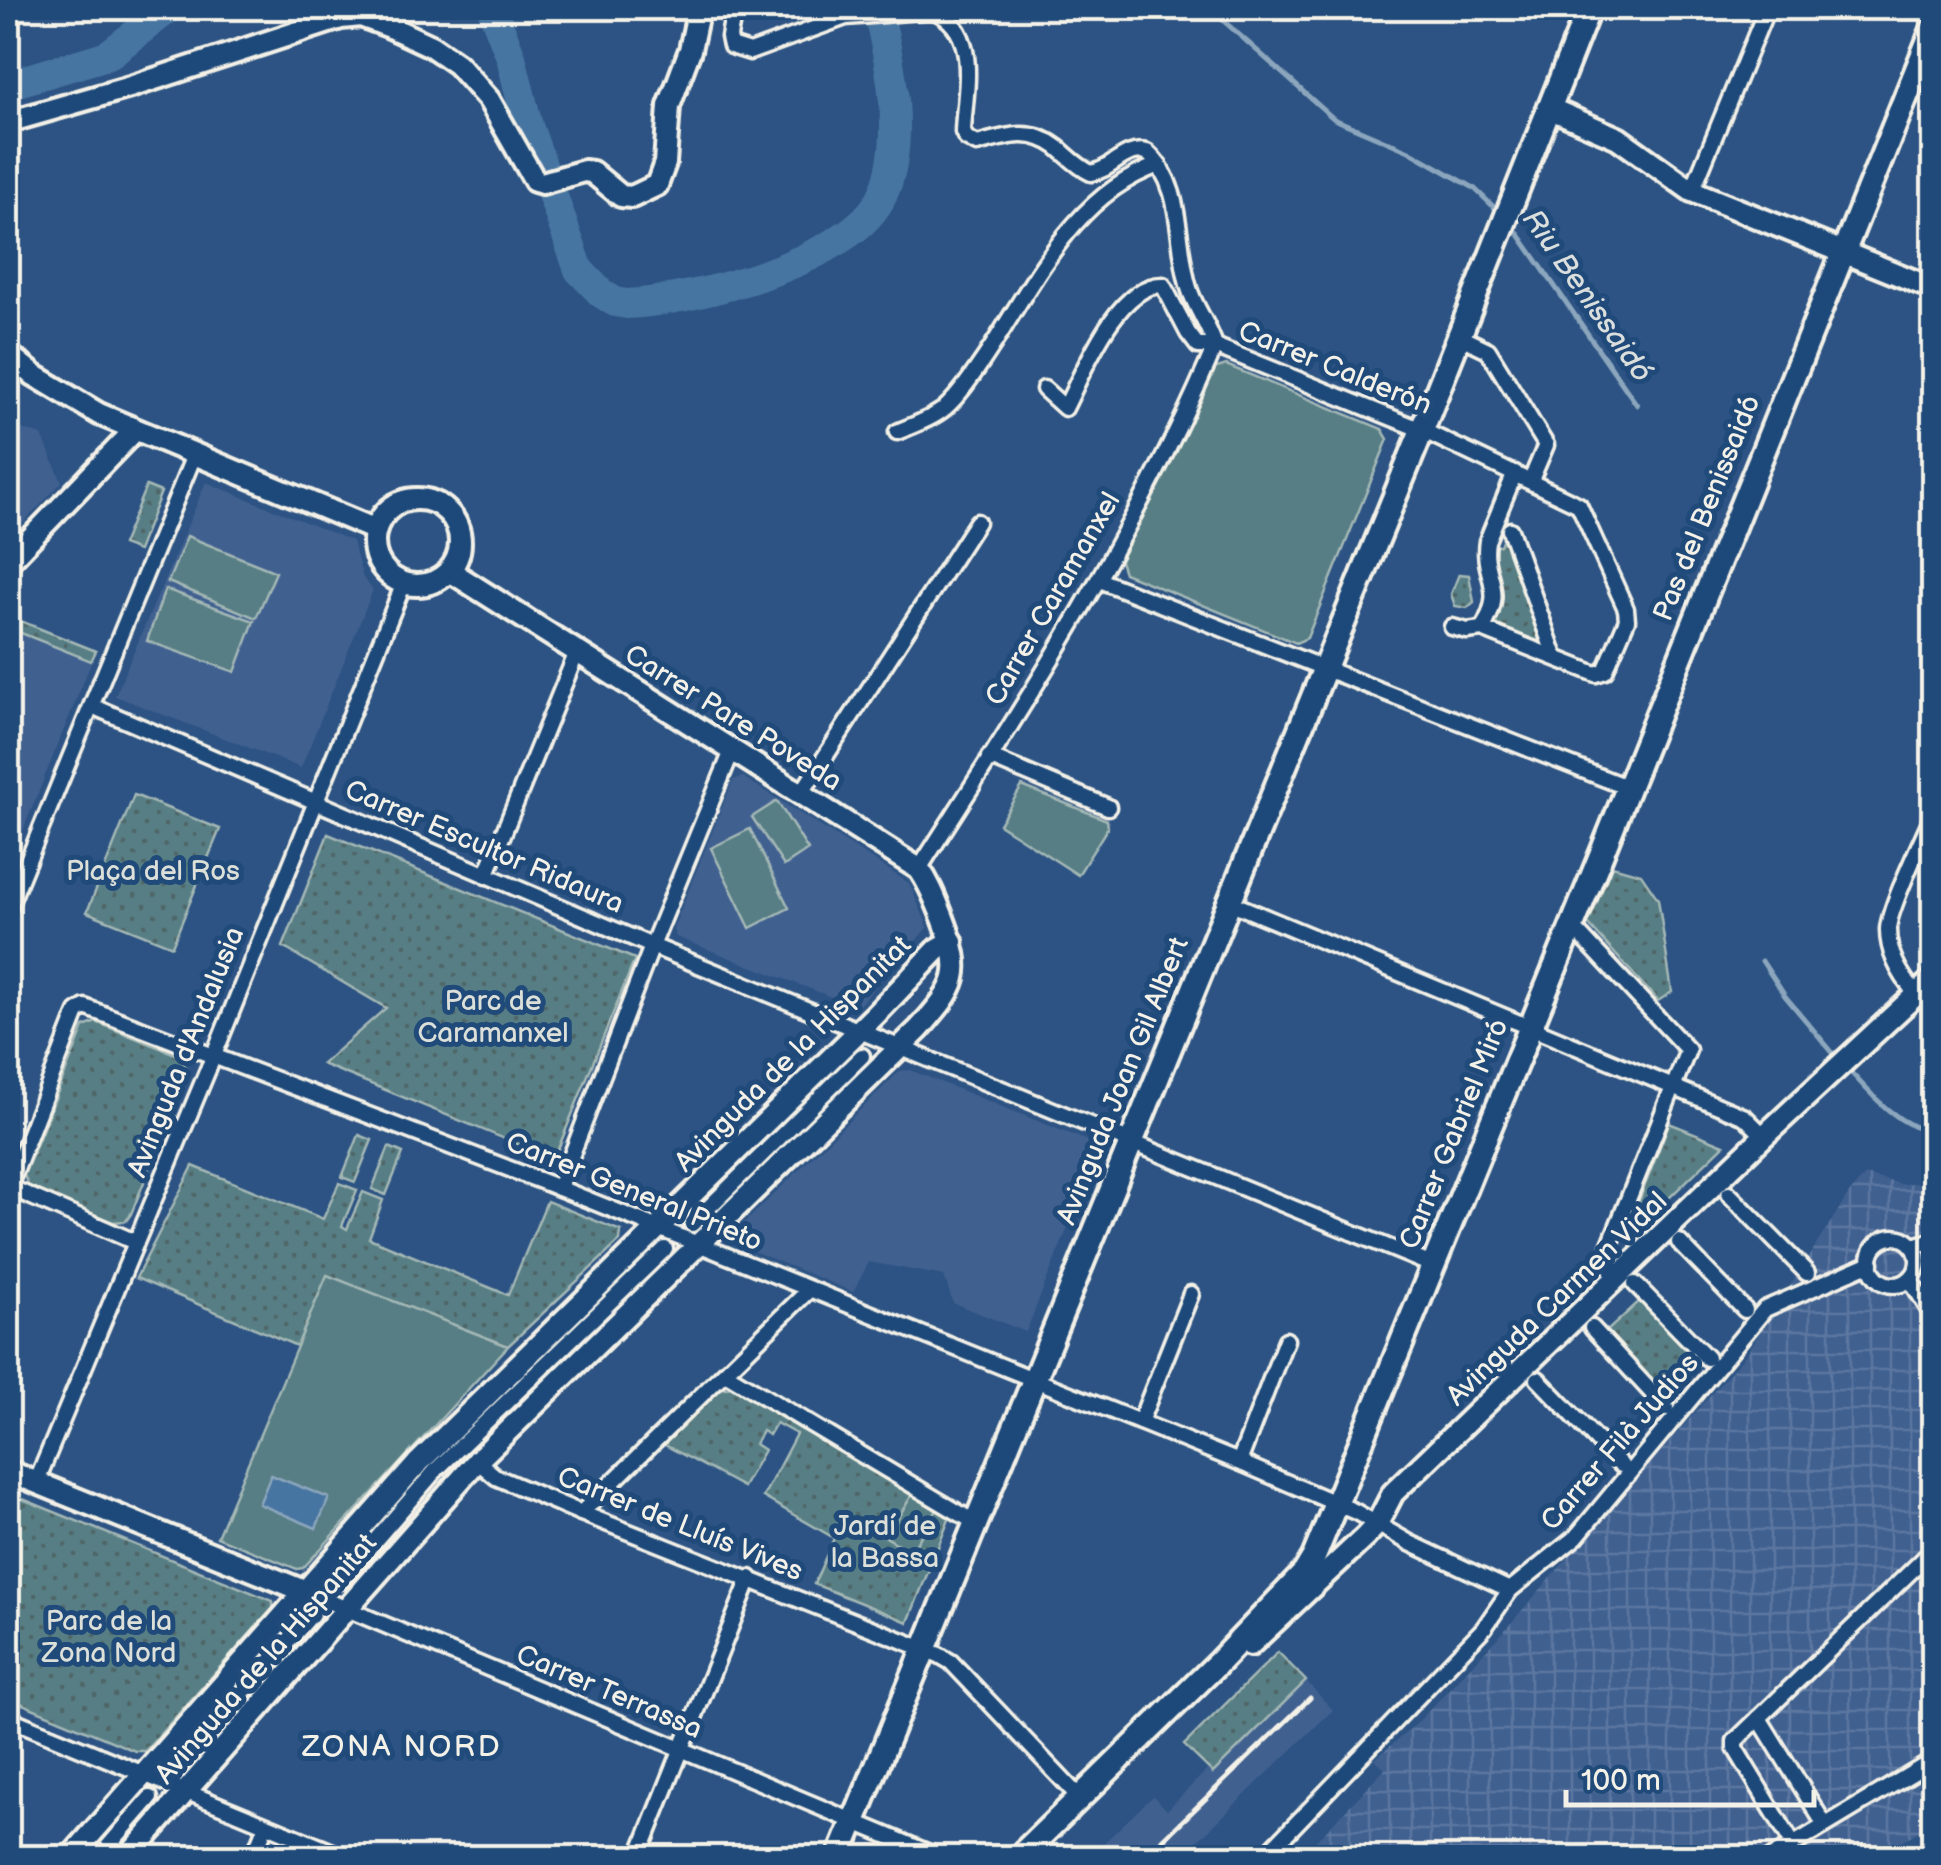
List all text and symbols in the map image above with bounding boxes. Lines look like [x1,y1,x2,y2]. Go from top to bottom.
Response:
water label: Riu Benissaidó [1514,203,1660,389]
street label: Carrer Calderón [1234,314,1436,422]
street label: Pas del Benissaidó [1647,390,1767,626]
street label: Carrer Caramanxel [979,486,1127,712]
street label: Carrer Pare Poveda [618,638,848,798]
street label: Carrer Escultor Ridaura [340,773,628,921]
park label: Plaça del Ros [66,855,240,888]
street label: Avinguda d'Andalusia [121,922,251,1182]
street label: Avinguda de la Hispanitat [668,929,918,1179]
street label: Avinguda Joan Gil Albert [1050,932,1196,1230]
park label: Parc de Caramanxel [417,985,569,1050]
street label: Carrer Gabriel Miró [1393,1014,1515,1254]
street label: Carrer General Prieto [501,1125,767,1259]
street label: Avinguda Carmen Vidal [1440,1185,1674,1413]
street label: Carrer Filà Judios [1534,1347,1706,1537]
street label: Carrer de Lluís Vives [553,1460,808,1588]
park label: Jardí de la Bassa [831,1510,939,1575]
street label: Avinguda de la Hispanitat [148,1527,384,1791]
park label: Parc de la Zona Nord [41,1605,176,1670]
street label: Carrer Terrassa [511,1638,707,1746]
district label: ZONA NORD [301,1729,502,1765]
scale bar [1566,1745,1814,1807]
text: 100 m [1581,1763,1661,1799]

